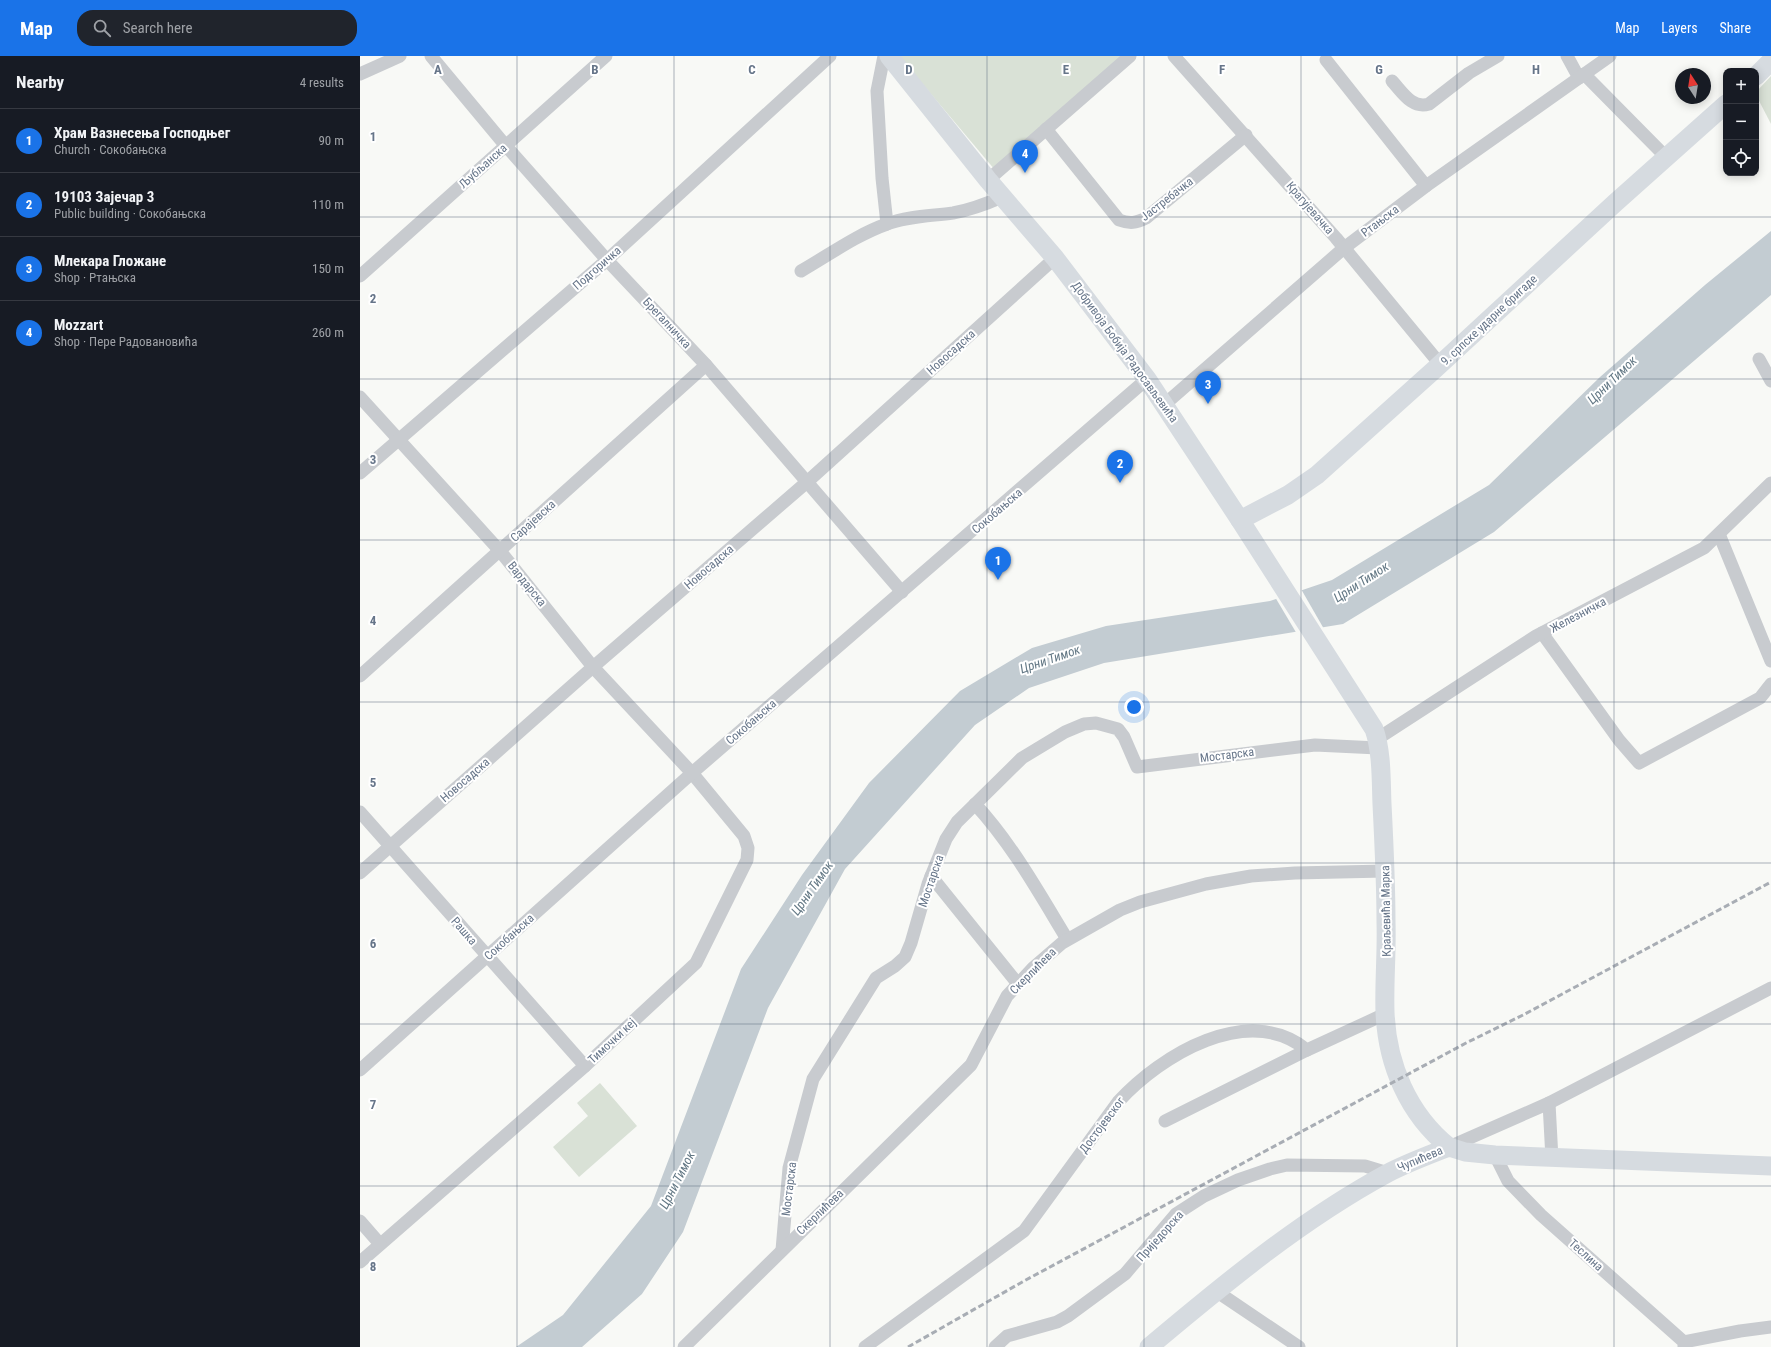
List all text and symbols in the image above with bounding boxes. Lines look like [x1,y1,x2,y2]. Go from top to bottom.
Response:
search box [77,10,357,46]
text: Map [20,17,53,40]
icon: search [91,17,113,39]
text: Search here [123,19,193,37]
text: Map [1615,20,1639,36]
text: Layers [1661,20,1698,36]
text: Share [1720,20,1751,36]
text: A [434,62,442,77]
text: B [591,62,599,77]
text: C [748,62,756,77]
text: D [905,62,913,77]
text: E [1063,62,1070,77]
text: F [1219,62,1225,77]
text: G [1375,62,1383,77]
text: H [1532,62,1540,77]
north arrow [1675,68,1711,104]
map controls [1723,68,1759,176]
button: + [1723,68,1759,104]
text: Nearby [16,72,64,92]
text: 4 results [300,75,344,90]
button: − [1723,104,1759,140]
text: Храм Вазнесења Господњег [54,124,230,142]
text: 1 [370,129,376,144]
text: 1 [26,133,32,148]
text: 90 m [318,133,344,148]
pin: 4 [1012,140,1038,173]
button: locate [1723,140,1759,176]
street label: Љубљанска [456,141,510,191]
text: Church · Сокобањска [54,142,166,157]
street label: Јастребачка [1138,174,1196,224]
street label: Крагујевачка [1283,179,1337,237]
text: 19103 Зајечар 3 [54,188,154,206]
text: 2 [26,197,32,212]
text: 110 m [312,197,344,212]
street label: Ртањска [1358,202,1402,240]
text: Public building · Сокобањска [54,206,206,221]
street label: Подгоричка [570,243,624,293]
text: Млекара Гложане [54,252,166,270]
text: 3 [26,261,32,276]
text: 150 m [312,261,344,276]
text: Shop · Ртањска [54,270,136,285]
street label: 9. српске ударне бригаде [1438,272,1540,368]
street label: Добривоја Бобија Радосављевића [1069,279,1181,425]
text: 2 [370,291,377,306]
street label: Брегалничка [640,295,694,351]
text: Mozzart [54,316,103,334]
text: 4 [26,325,32,340]
text: 260 m [312,325,344,340]
street label: Новосадска [924,326,978,377]
text: Shop · Пере Радовановића [54,334,197,349]
water label: Црни Тимок [1584,352,1640,407]
pin: 3 [1195,371,1221,404]
pin: 2 [1107,450,1133,483]
text: 3 [370,452,376,467]
street label: Сокобањска [969,485,1025,537]
street label: Сарајевска [508,497,559,545]
street label: Новосадска [682,542,737,592]
pin: 1 [985,547,1011,580]
water label: Црни Тимок [1331,558,1392,605]
street label: Вардарска [505,559,549,609]
street label: Железничка [1548,594,1609,636]
text: 4 [370,613,377,628]
water label: Црни Тимок [1018,641,1083,676]
street label: Сокобањска [723,696,779,748]
your location [1124,697,1144,717]
street label: Мостарска [1199,745,1255,765]
street label: Новосадска [438,755,493,805]
text: 5 [370,775,377,790]
street label: Мостарска [916,853,947,909]
water label: Црни Тимок [788,857,837,918]
street label: Краљевића Марка [1378,865,1394,957]
street label: Сокобањска [481,911,537,963]
street label: Рашка [448,914,480,948]
text: 6 [370,936,377,951]
street label: Скерлићева [1007,945,1059,997]
street label: Тимочки кеј [585,1015,639,1067]
street label: Достојевског [1076,1094,1128,1156]
text: 7 [370,1097,377,1112]
street label: Чупићева [1395,1143,1445,1175]
water label: Црни Тимок [656,1148,698,1211]
street label: Мостарска [779,1161,799,1217]
street label: Скерлићева [794,1186,846,1238]
street label: Приједорска [1134,1208,1187,1264]
street label: Теслина [1566,1236,1606,1274]
text: 8 [370,1259,376,1274]

